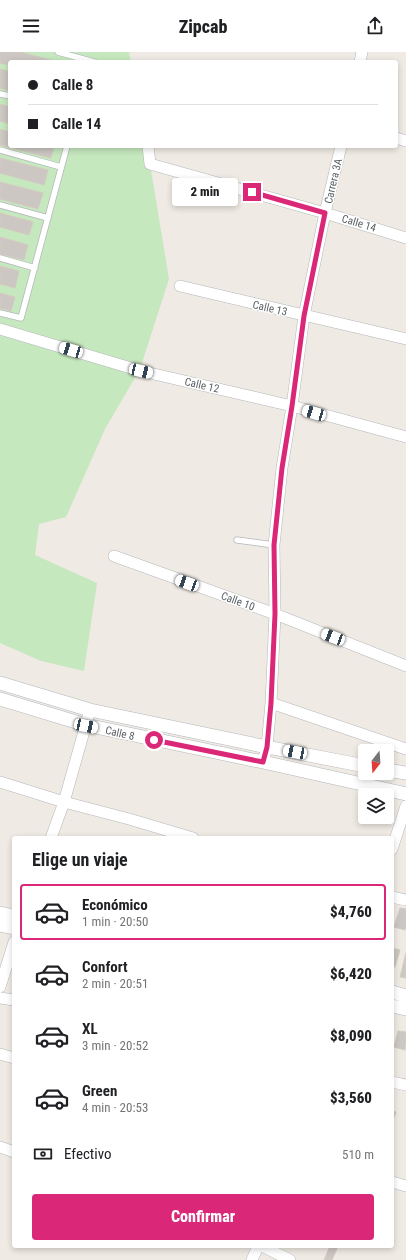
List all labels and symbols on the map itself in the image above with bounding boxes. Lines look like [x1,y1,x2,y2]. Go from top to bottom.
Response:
street label: Carrera 3A [322,157,345,205]
callout: 2 min [172,178,238,206]
route end [243,183,261,201]
street label: Calle 14 [340,212,378,235]
street label: Calle 13 [251,298,288,319]
car [58,341,84,359]
car [128,362,154,380]
street label: Calle 12 [183,375,220,396]
car [301,404,327,422]
car [174,573,200,593]
street label: Calle 10 [219,589,257,614]
car [320,627,346,647]
car [73,718,99,734]
street label: Calle 8 [104,724,136,743]
route start [145,731,163,749]
car [282,744,308,760]
north arrow [358,744,394,780]

